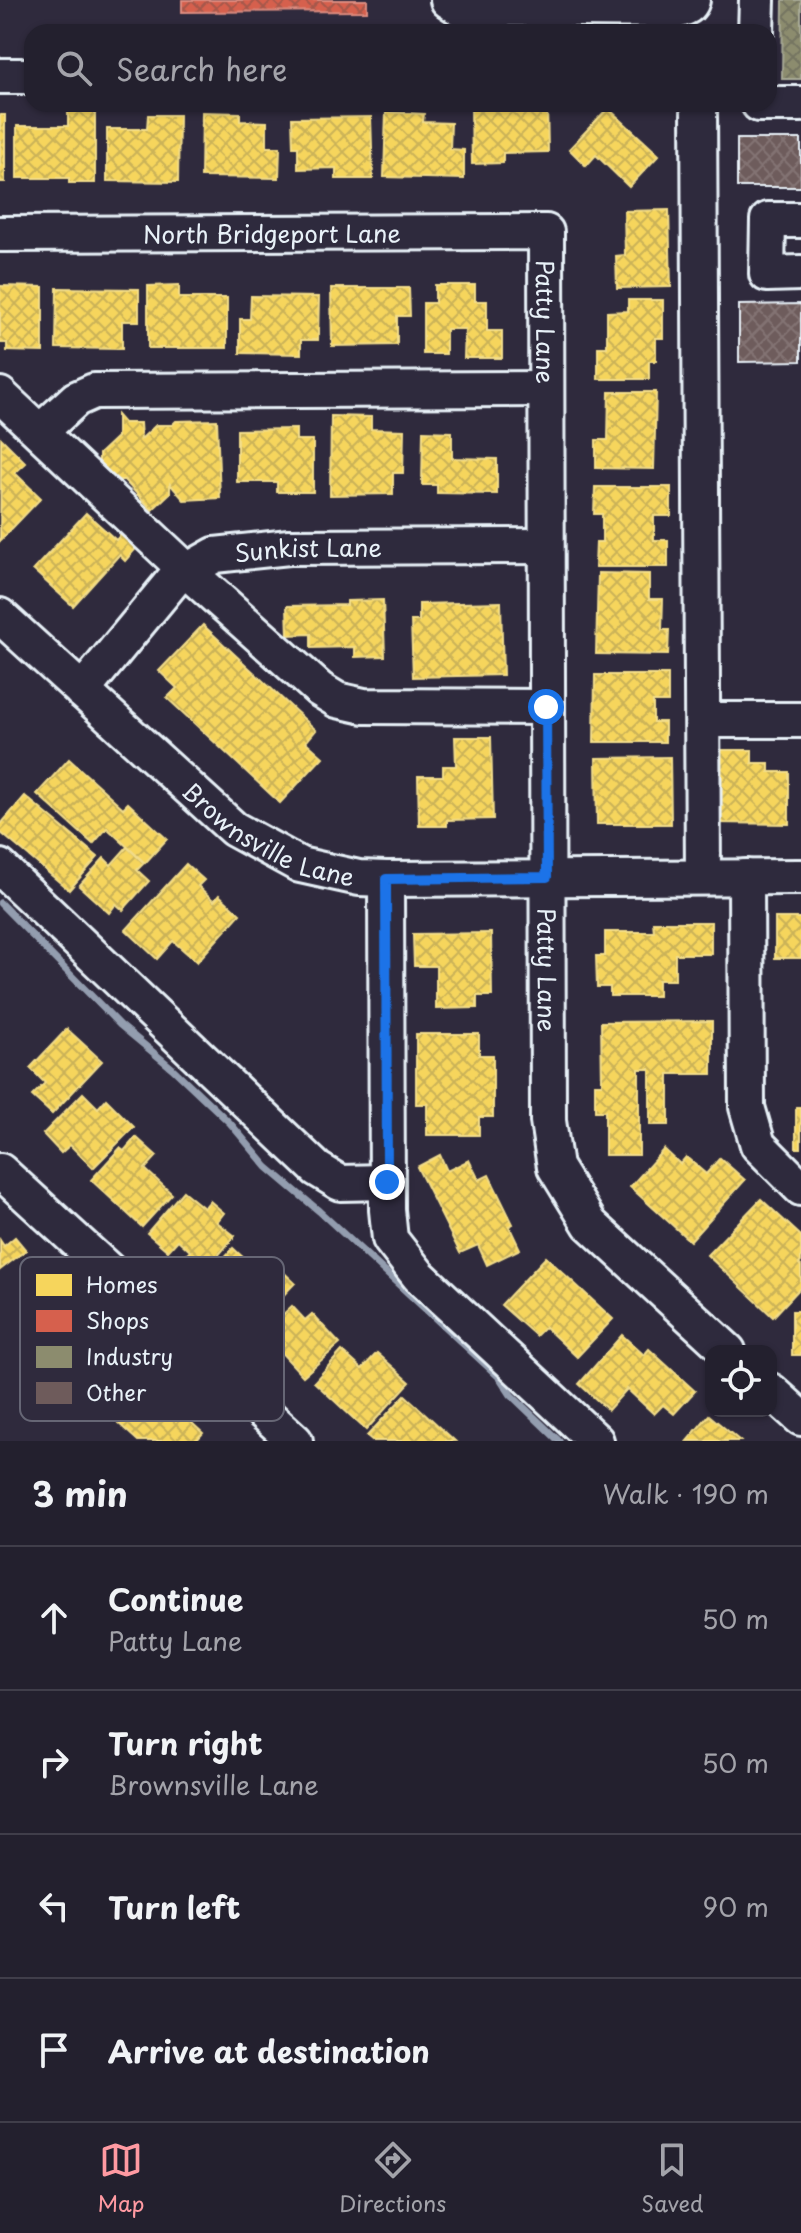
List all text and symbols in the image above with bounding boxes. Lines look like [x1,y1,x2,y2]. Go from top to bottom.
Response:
search box [24,24,777,112]
icon: search [52,46,96,90]
text: Search here [116,46,288,91]
street label: North Bridgeport Lane [143,215,401,251]
street label: Patty Lane [528,260,564,384]
street label: Sunkist Lane [232,529,382,571]
route start [528,689,564,725]
street label: Brownsville Lane [175,773,358,895]
street label: Patty Lane [530,908,566,1032]
route end [369,1164,405,1200]
legend [20,1257,284,1421]
text: Homes [86,1267,157,1300]
text: Shops [86,1303,149,1336]
text: Industry [86,1339,173,1372]
map controls [705,1345,777,1417]
button: locate [705,1345,777,1417]
text: Other [86,1375,147,1408]
text: 3 min [32,1467,128,1519]
text: Walk · 190 m [603,1474,769,1513]
text: Continue [108,1576,243,1621]
icon: ahead [32,1596,76,1640]
text: 50 m [702,1599,769,1638]
text: Patty Lane [108,1621,243,1660]
text: Turn right [108,1720,263,1765]
icon: right [32,1740,76,1784]
text: 50 m [702,1743,769,1782]
text: Brownsville Lane [108,1765,319,1804]
icon: left [32,1884,76,1928]
text: Turn left [108,1884,240,1929]
text: 90 m [702,1887,769,1926]
icon: arrive [32,2028,76,2072]
text: Arrive at destination [108,2028,430,2073]
tab: Map [97,2138,144,2219]
tab: Directions [339,2138,446,2219]
tab: Saved [641,2138,704,2219]

